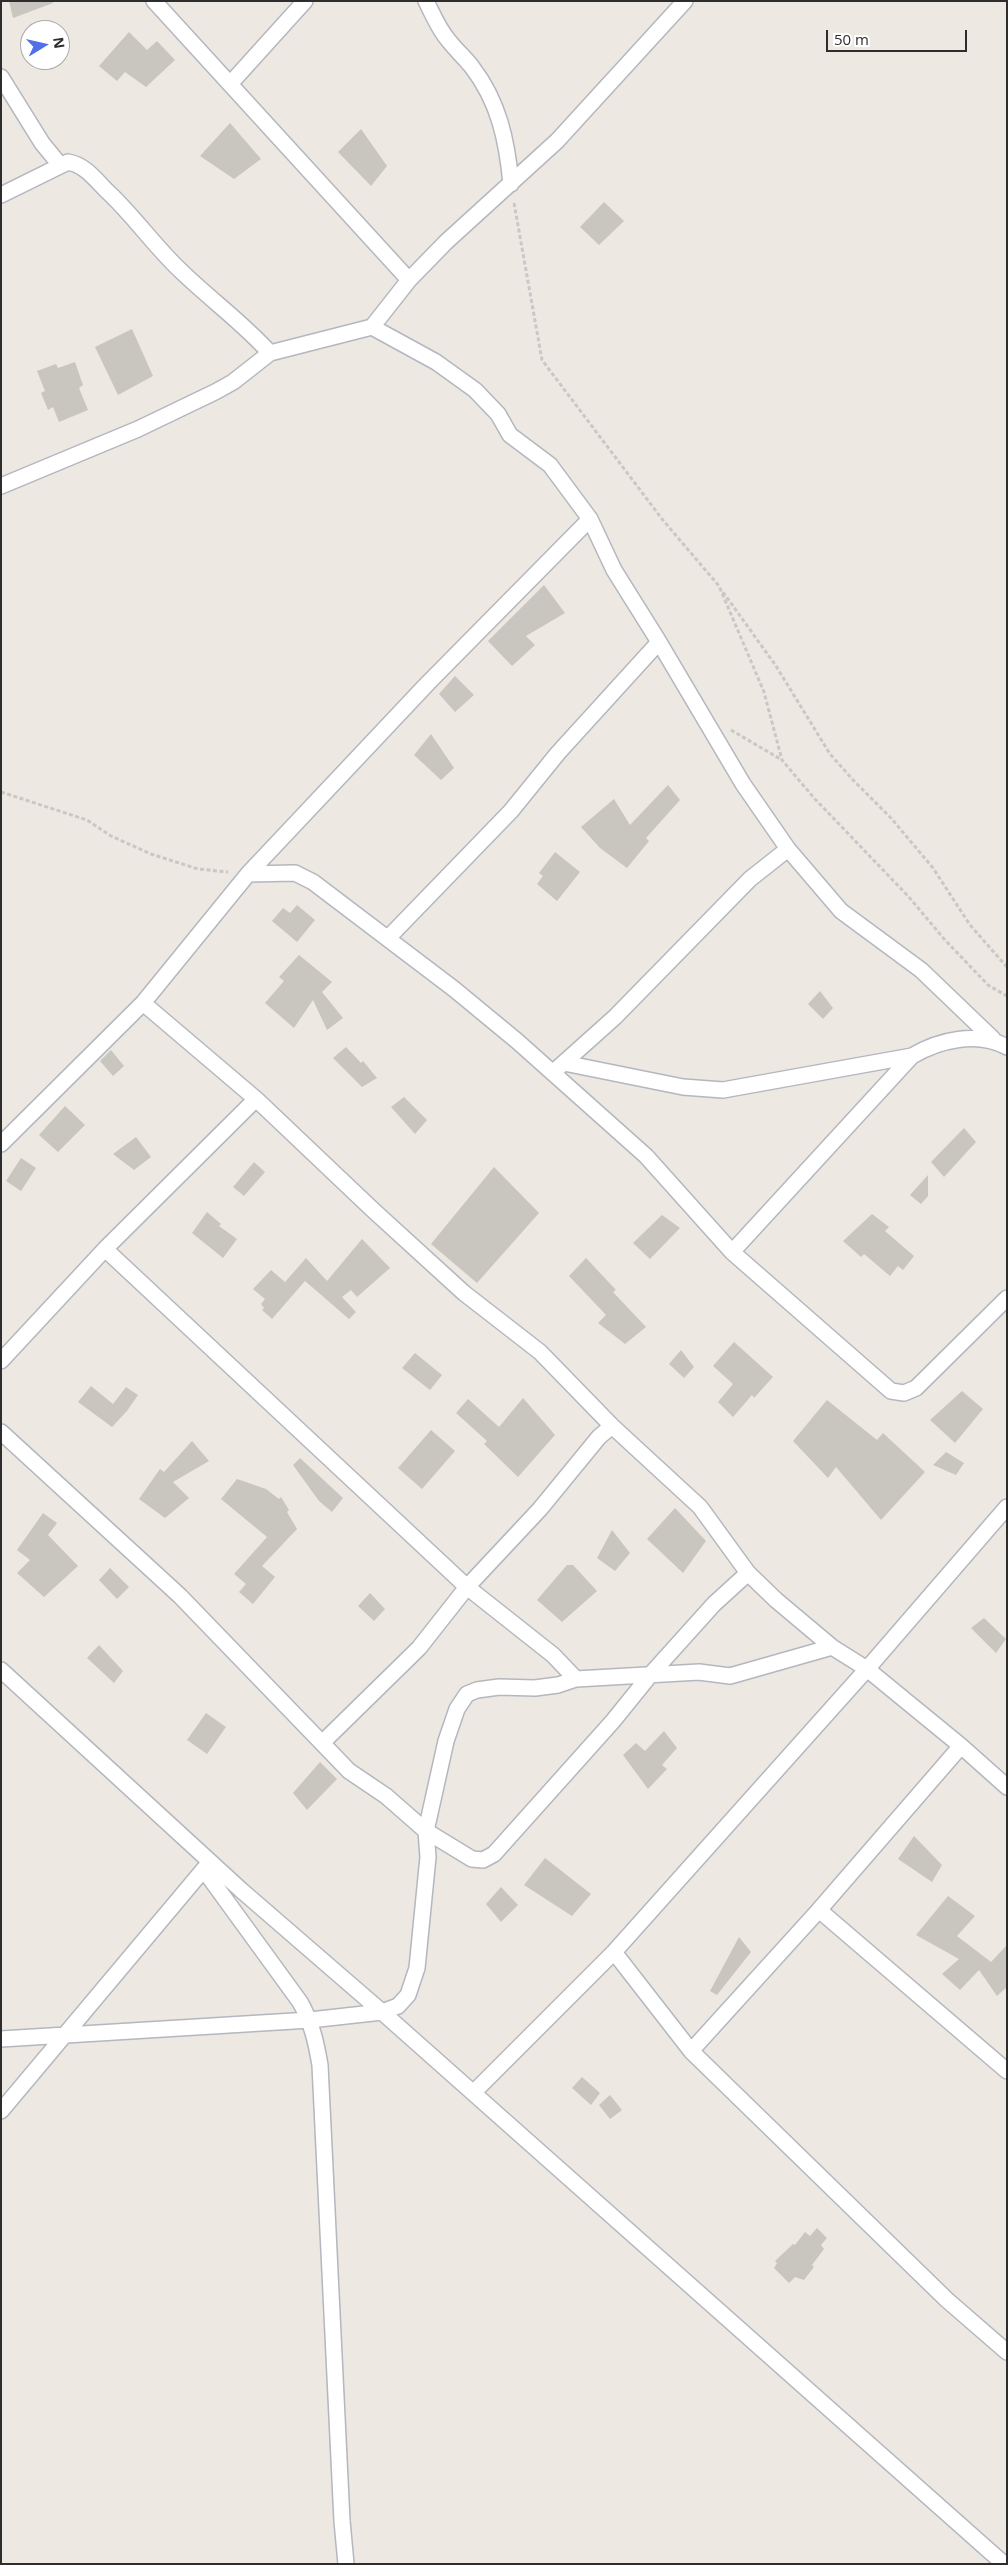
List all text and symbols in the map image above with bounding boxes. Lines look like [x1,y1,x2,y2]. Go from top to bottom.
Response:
north arrow [20,20,70,70]
scale bar [828,20,969,52]
text: 50 m [834,29,869,49]
text: N [49,36,70,50]

